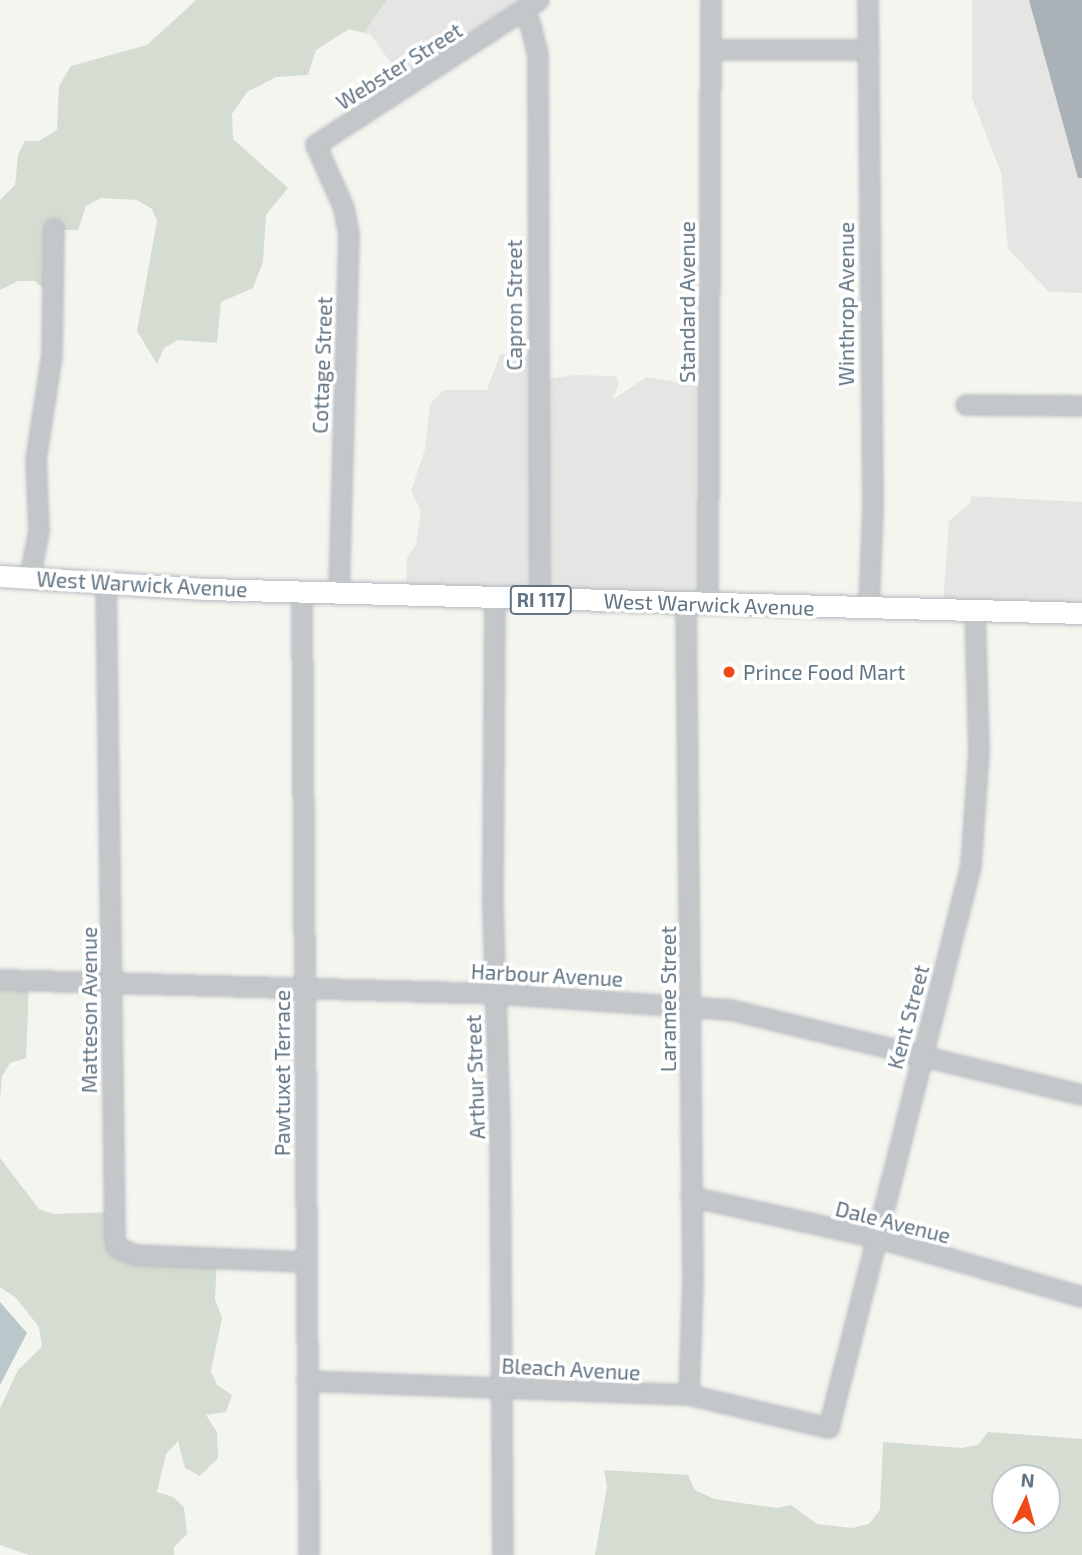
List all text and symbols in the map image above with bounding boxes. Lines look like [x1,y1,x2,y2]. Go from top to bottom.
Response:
street label: Webster Street [331,17,467,115]
street label: Standard Avenue [674,221,700,383]
street label: Winthrop Avenue [833,222,859,386]
street label: Capron Street [501,240,527,370]
street label: Cottage Street [307,296,337,434]
street label: West Warwick Avenue [35,566,249,602]
road number: RI 117 [510,584,572,615]
street label: West Warwick Avenue [602,588,816,620]
place label: Prince Food Mart [743,659,905,685]
marker: Prince Food Mart [721,664,737,680]
street label: Matteson Avenue [76,926,102,1094]
street label: Laramee Street [655,926,681,1072]
street label: Harbour Avenue [470,958,624,992]
street label: Kent Street [882,962,934,1072]
street label: Pawtuxet Terrace [269,990,295,1156]
street label: Arthur Street [460,1014,490,1140]
street label: Dale Avenue [833,1195,953,1249]
street label: Bleach Avenue [501,1353,641,1385]
north arrow [991,1464,1061,1534]
text: N [1020,1468,1036,1492]

